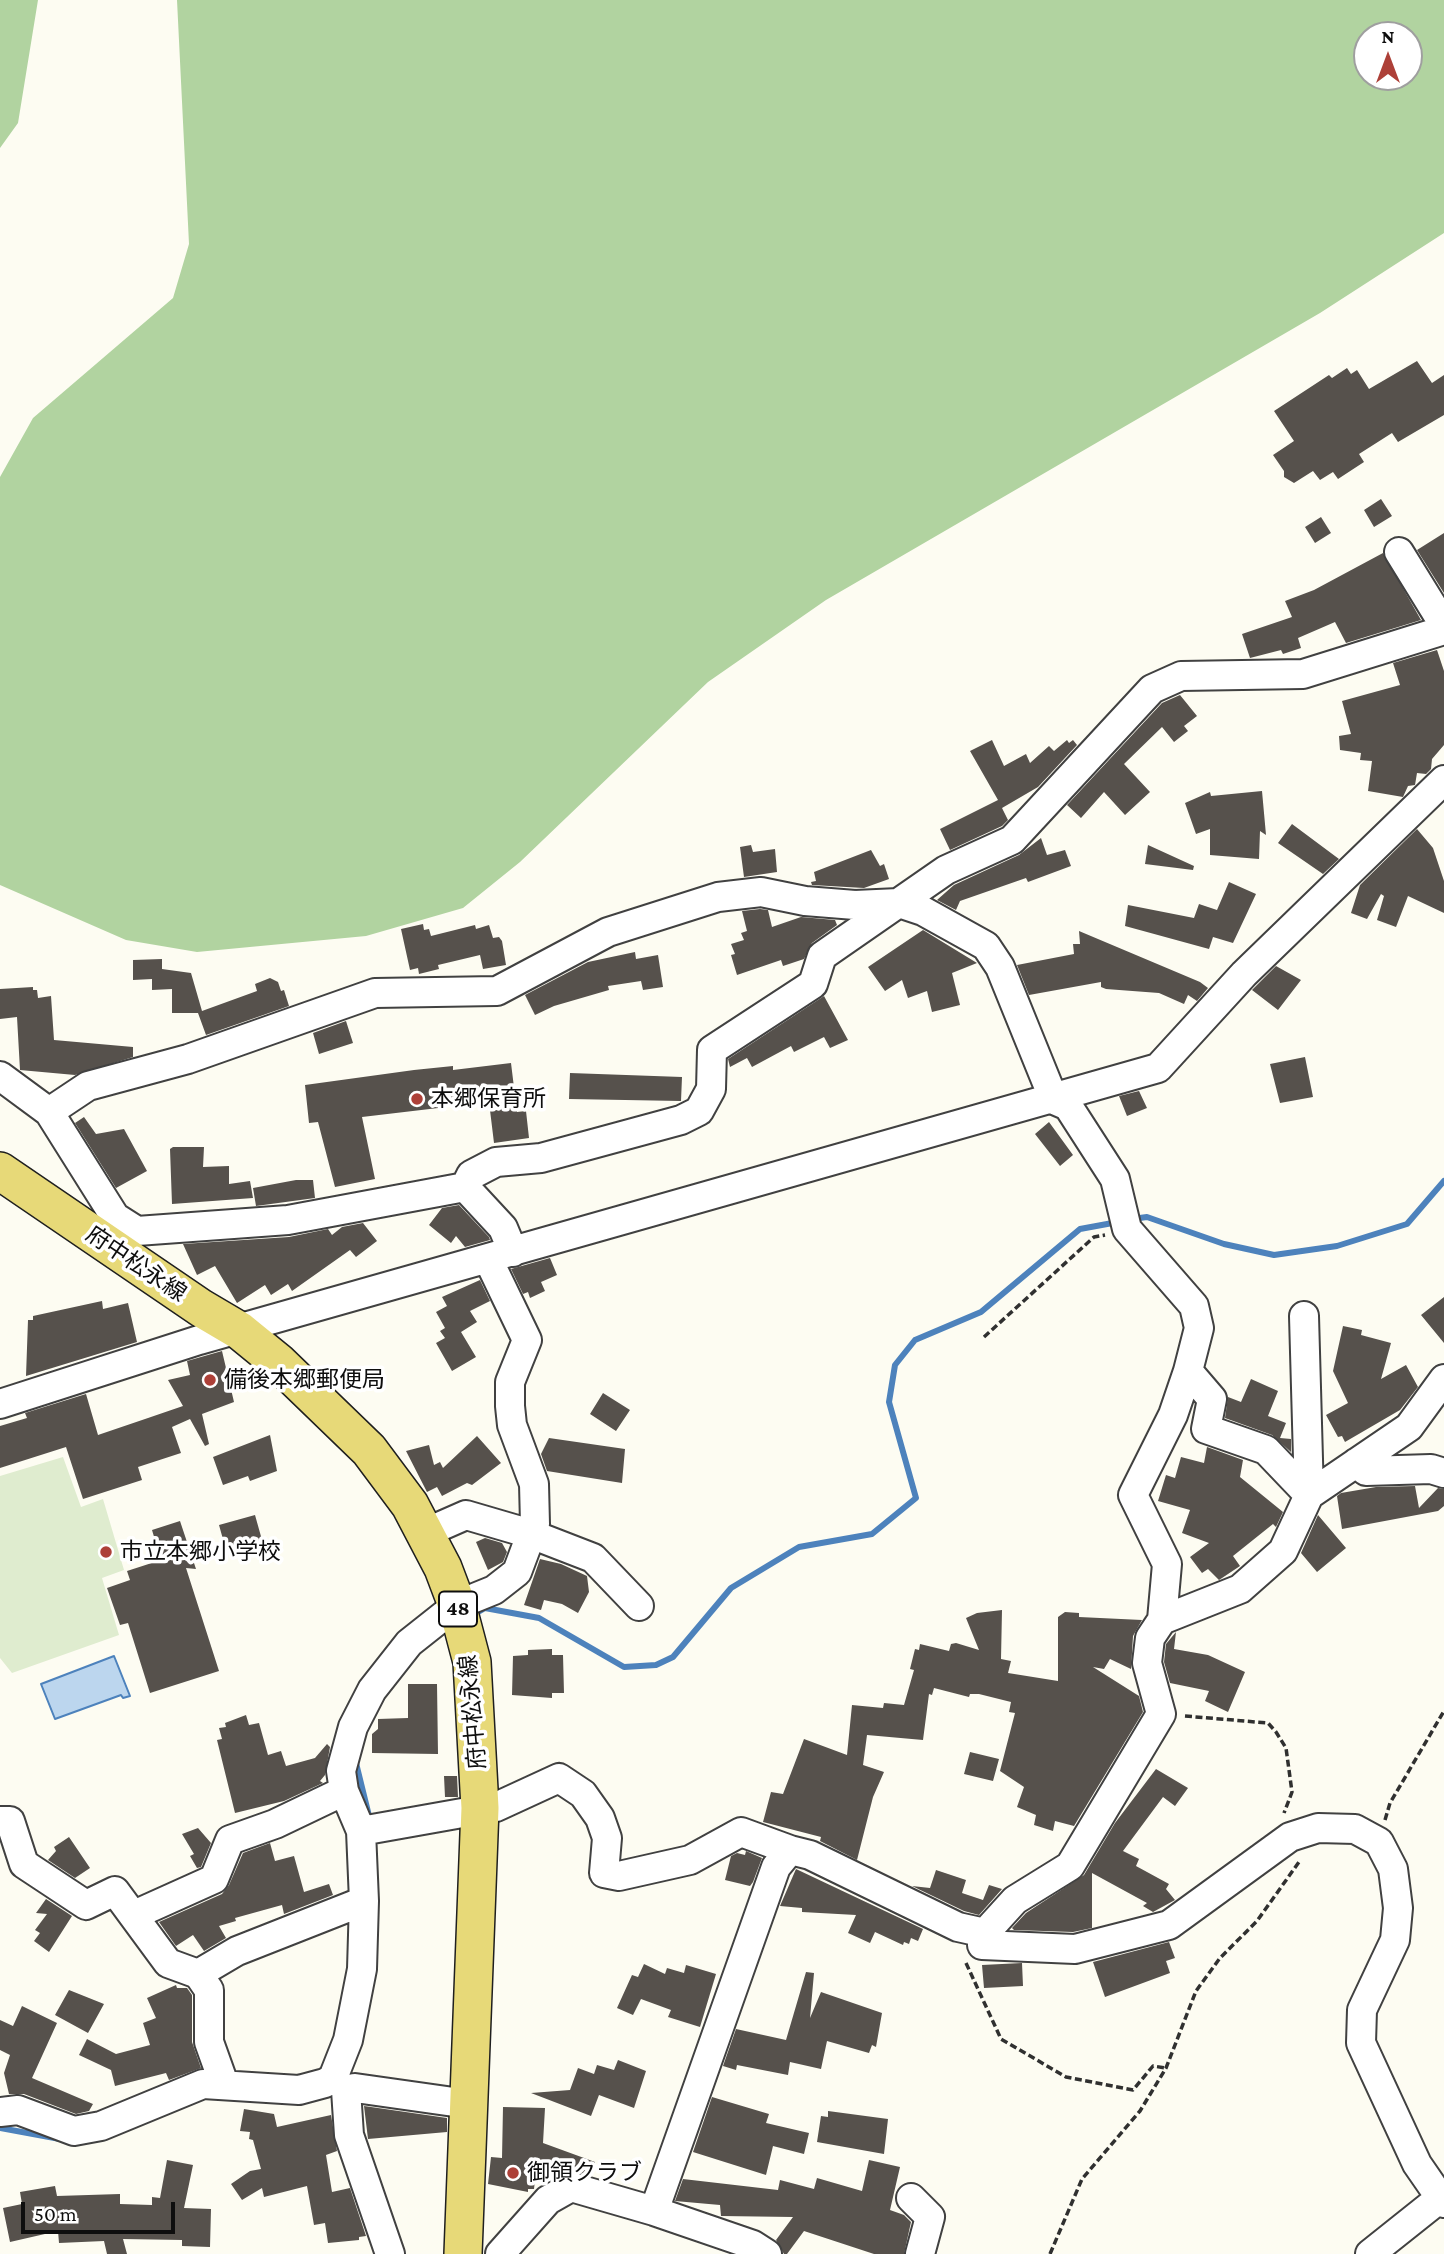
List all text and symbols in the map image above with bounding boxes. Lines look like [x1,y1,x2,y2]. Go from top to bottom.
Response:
north arrow [1353,21,1423,91]
text: N [1382,26,1394,47]
place label: 本郷保育所 [431,1085,546,1113]
marker: 本郷保育所 [409,1091,425,1107]
street label: 府中松永線 [81,1220,191,1308]
place label: 備後本郷郵便局 [224,1366,385,1394]
marker: 備後本郷郵便局 [202,1372,218,1388]
place label: 市立本郷小学校 [120,1538,281,1566]
marker: 市立本郷小学校 [98,1544,114,1560]
road number: 48 [439,1592,477,1626]
street label: 府中松永線 [454,1654,492,1770]
place label: 御領クラブ [527,2159,642,2187]
marker: 御領クラブ [505,2165,521,2181]
scale bar [24,2188,178,2232]
text: 50 m [34,2202,77,2226]

